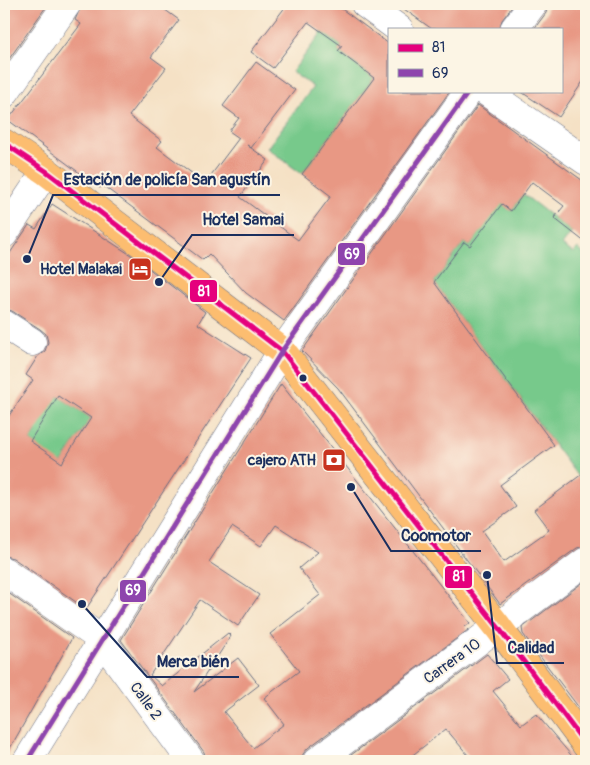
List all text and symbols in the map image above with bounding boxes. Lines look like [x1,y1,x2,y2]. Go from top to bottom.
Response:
legend [388,28,562,92]
text: 81 [432,38,445,57]
text: 69 [432,64,448,83]
callout: Estación de policía San agustín [53,164,280,195]
text: Estación de policía San agustín [64,170,270,190]
callout: Hotel Samai [192,204,294,235]
text: Hotel Samai [202,210,284,230]
line badge: 69 [337,242,366,266]
text: 69 [344,246,360,263]
hotel icon: Hotel Malakai [127,256,153,282]
place label: Hotel Malakai [40,260,122,279]
line badge: 81 [189,279,218,303]
text: 81 [198,283,210,300]
unlabelled marker [298,373,308,383]
bank icon: cajero ATH [321,447,347,473]
place label: cajero ATH [247,451,316,470]
callout: Coomotor [391,520,481,551]
text: Coomotor [401,526,471,546]
line badge: 81 [444,565,473,589]
text: 81 [453,568,465,585]
line badge: 69 [119,579,147,603]
text: 69 [125,582,141,599]
callout: Calidad [497,632,564,663]
street label: Carrera 10 [420,634,484,688]
text: Calidad [507,638,555,658]
callout: Merca bién [147,646,239,677]
text: Merca bién [157,652,229,672]
street label: Calle 2 [125,679,166,724]

